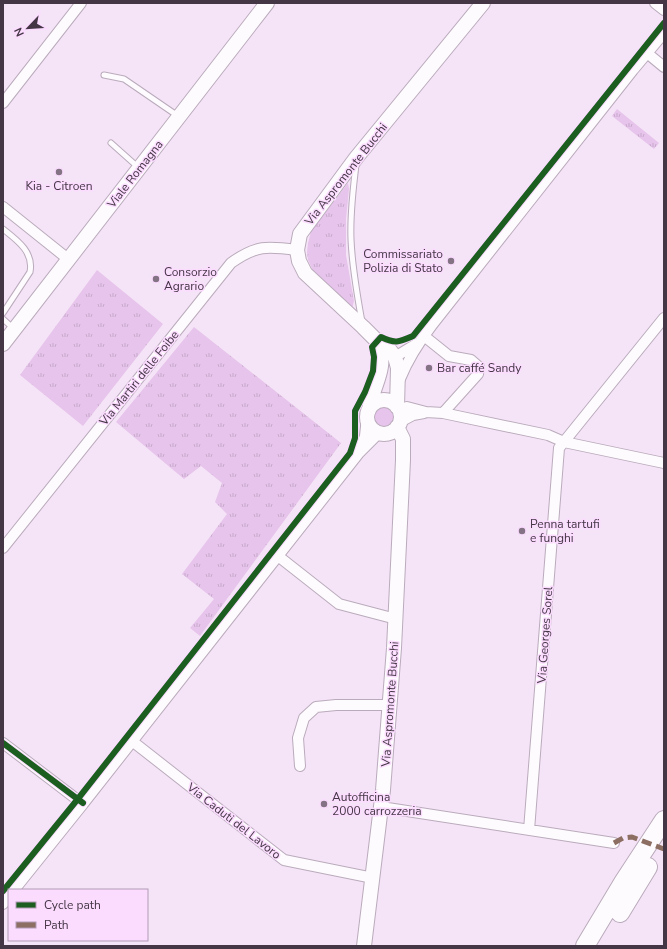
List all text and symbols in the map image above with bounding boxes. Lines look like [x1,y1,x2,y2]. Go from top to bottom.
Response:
north arrow [8,8,48,48]
text: N [11,25,28,39]
street label: Via Aspromonte Bucchi [300,120,391,229]
street label: Viale Romagna [103,137,166,212]
marker: Kia - Citroen [54,167,64,177]
place label: Kia - Citroen [25,178,93,194]
place label: Commissariato Polizia di Stato [363,246,443,276]
marker: Commissariato Polizia di Stato [446,256,456,266]
place label: Consorzio Agrario [164,264,217,294]
marker: Consorzio Agrario [151,274,161,284]
street label: Via Martiri delle Foibe [95,327,182,430]
place label: Bar caffé Sandy [437,360,522,376]
marker: Bar caffé Sandy [424,363,434,373]
place label: Penna tartufi e funghi [530,516,600,546]
marker: Penna tartufi e funghi [517,526,527,536]
street label: Via Georges Sorel [534,586,556,685]
street label: Via Aspromonte Bucchi [378,641,402,768]
street label: Via Caduti del Lavoro [183,779,284,863]
place label: Autofficina 2000 carrozzeria [332,789,422,819]
marker: Autofficina 2000 carrozzeria [319,799,329,809]
legend [8,889,148,941]
text: Cycle path [44,897,101,913]
text: Path [44,917,69,933]

